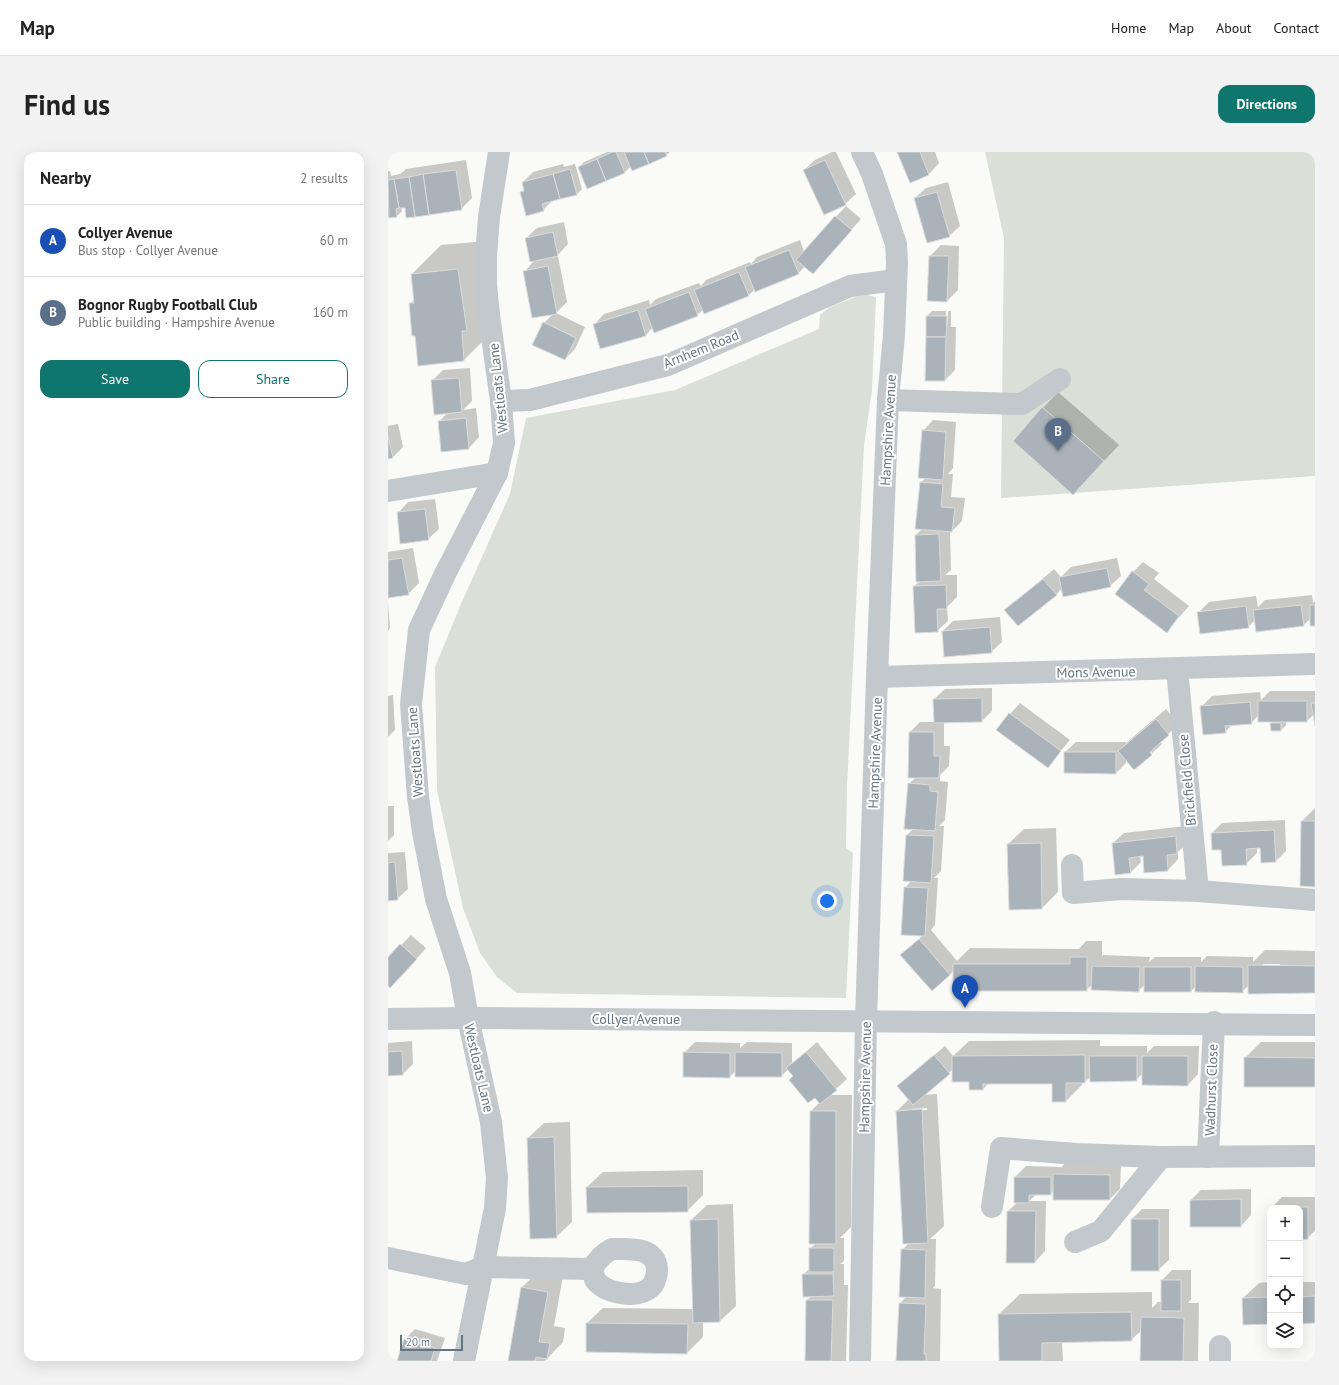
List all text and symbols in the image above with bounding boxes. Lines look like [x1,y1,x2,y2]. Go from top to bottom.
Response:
text: Map [20,16,55,40]
text: Home [1111,19,1146,37]
text: Map [1168,19,1194,37]
text: About [1216,19,1252,37]
text: Contact [1274,19,1319,37]
button: Directions [1218,85,1315,123]
text: Find us [24,86,110,123]
text: Nearby [40,167,91,189]
text: 2 results [300,170,348,187]
text: Collyer Avenue [78,223,173,242]
text: A [49,232,57,249]
text: 60 m [320,232,348,249]
text: Bus stop · Collyer Avenue [78,242,218,259]
text: Bognor Rugby Football Club [78,295,257,314]
text: B [49,304,57,321]
text: 160 m [313,304,348,321]
text: Public building · Hampshire Avenue [78,314,275,331]
street label: Arnhem Road [660,326,742,372]
street label: Westloats Lane [484,342,512,434]
button: Save [40,360,190,398]
button: Share [198,360,348,398]
street label: Hampshire Avenue [876,374,900,486]
pin: B [1045,418,1071,451]
street label: Mons Avenue [1056,662,1136,682]
street label: Hampshire Avenue [864,697,886,809]
street label: Westloats Lane [403,706,427,798]
street label: Brickfield Close [1174,733,1200,827]
your location [817,891,837,911]
pin: A [952,975,978,1008]
street label: Collyer Avenue [592,1010,680,1028]
street label: Hampshire Avenue [855,1021,875,1133]
street label: Westloats Lane [460,1022,498,1114]
street label: Wadhurst Close [1200,1043,1222,1137]
map controls [1267,1205,1303,1349]
button: + [1267,1205,1303,1241]
button: − [1267,1241,1303,1277]
button: locate [1267,1277,1303,1313]
button: layers [1267,1313,1303,1349]
scale bar [400,1333,463,1352]
text: 20 m [406,1335,430,1349]

